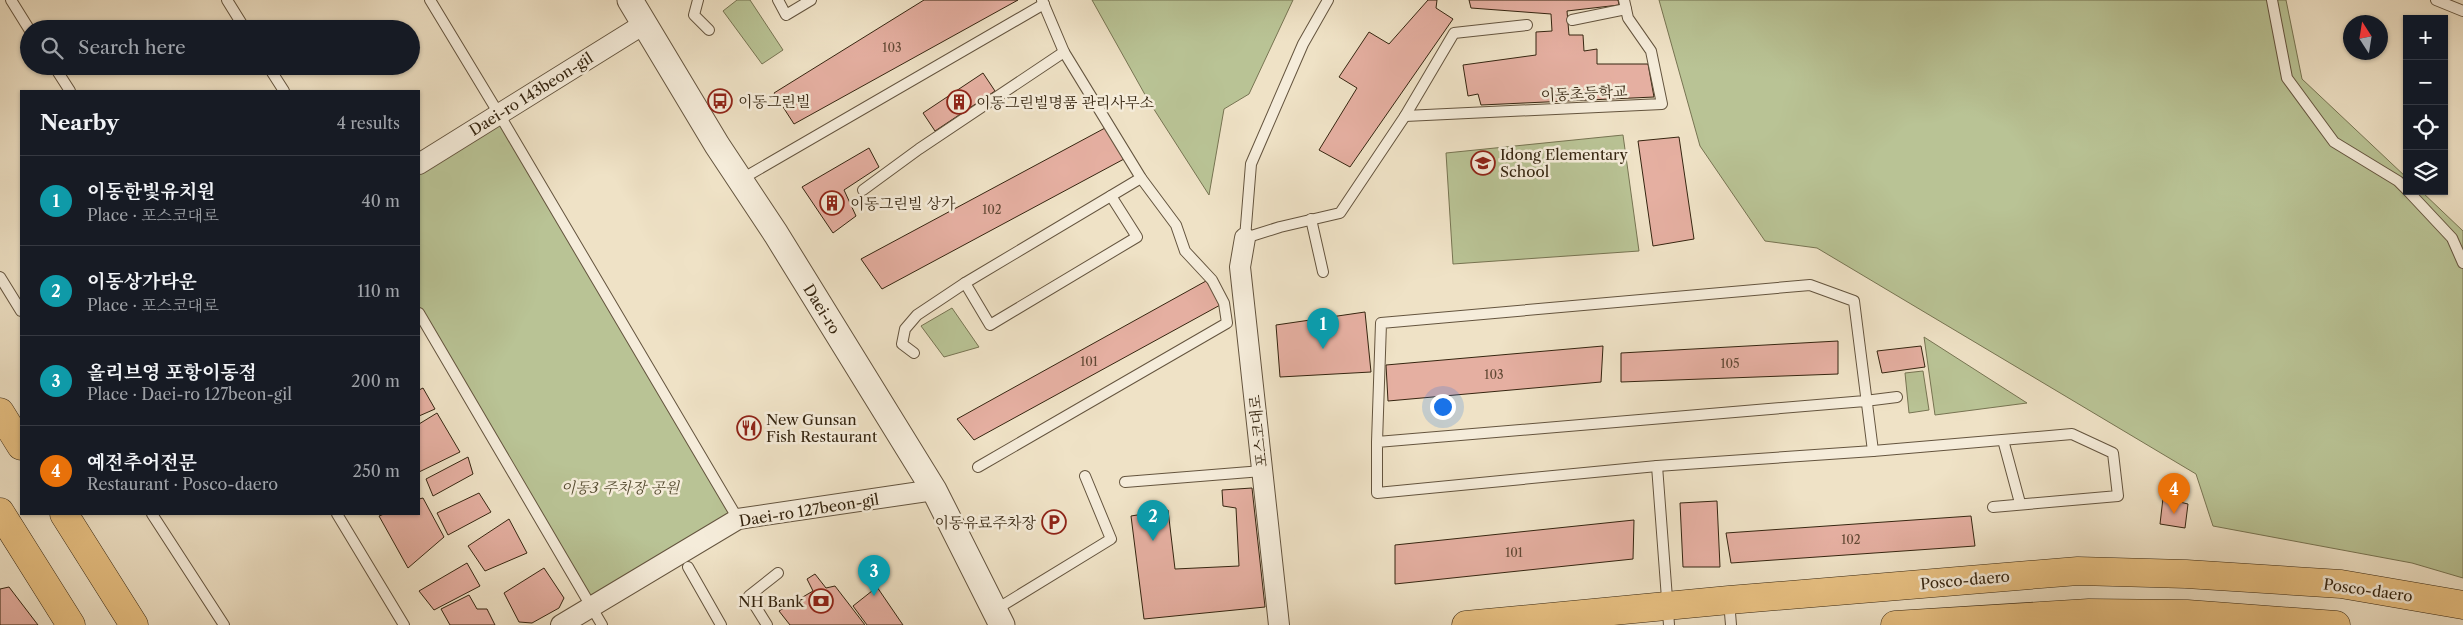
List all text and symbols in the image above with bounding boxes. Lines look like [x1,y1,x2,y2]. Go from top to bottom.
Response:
north arrow [2343,15,2388,60]
map controls [2403,15,2448,195]
button: + [2403,15,2448,60]
search box [20,20,420,75]
icon: search [38,34,66,62]
text: Search here [78,36,186,59]
house number: 103 [882,40,902,55]
street label: Daei-ro 143beon-gil [466,48,597,140]
button: − [2403,60,2448,105]
street label: 이동초등학교 [1540,81,1628,105]
bus stop icon: 이동그린빌 [707,88,733,114]
building icon: 이동그린빌명품 관리사무소 [946,89,972,115]
place label: 이동그린빌 [738,92,810,111]
place label: 이동그린빌명품 관리사무소 [976,93,1154,112]
button: locate [2403,105,2448,150]
text: Nearby [40,110,119,135]
text: 4 results [337,113,400,133]
place label: Idong Elementary School [1500,145,1628,181]
school or university icon: Idong Elementary School [1470,150,1496,176]
button: layers [2403,150,2448,195]
text: 이동한빛유치원 [87,180,215,203]
building icon: 이동그린빌 상가 [819,190,845,216]
text: 1 [52,191,60,211]
text: 40 m [361,191,400,211]
place label: 이동그린빌 상가 [850,194,956,213]
house number: 102 [982,202,1002,217]
text: Place · 포스코대로 [87,205,218,225]
text: 이동상가타운 [87,270,197,293]
text: 2 [51,281,61,301]
text: 110 m [357,281,400,301]
street label: Daei-ro [799,281,845,337]
text: Place · 포스코대로 [87,295,218,315]
pin: 1 [1307,308,1339,349]
house number: 101 [1080,354,1098,369]
house number: 105 [1720,356,1740,371]
text: 올리브영 포항이동점 [87,361,257,384]
house number: 103 [1484,367,1504,382]
text: 3 [51,371,61,391]
text: 200 m [351,371,400,391]
text: Place · Daei-ro 127beon-gil [87,384,292,404]
street label: 포스코대로 [1245,393,1271,468]
your location [1430,394,1456,420]
place label: New Gunsan Fish Restaurant [766,410,878,446]
restaurant icon: New Gunsan Fish Restaurant [736,415,762,441]
text: 예전추어전문 [87,451,197,474]
text: 4 [51,461,61,481]
text: 250 m [353,461,400,481]
pin: 4 [2158,473,2190,514]
text: Restaurant · Posco-daero [87,474,278,494]
park label: 이동3 주차장 공원 [561,478,681,497]
street label: Daei-ro 127beon-gil [738,489,881,530]
pin: 2 [1137,500,1169,541]
parking icon: 이동유료주차장 [1041,509,1067,535]
place label: 이동유료주차장 [935,513,1037,532]
house number: 102 [1841,532,1861,547]
house number: 101 [1505,545,1523,560]
pin: 3 [858,555,890,596]
street label: Posco-daero [1919,567,2011,593]
street label: Posco-daero [2322,574,2414,606]
bank icon: NH Bank [808,588,834,614]
place label: NH Bank [738,592,805,611]

